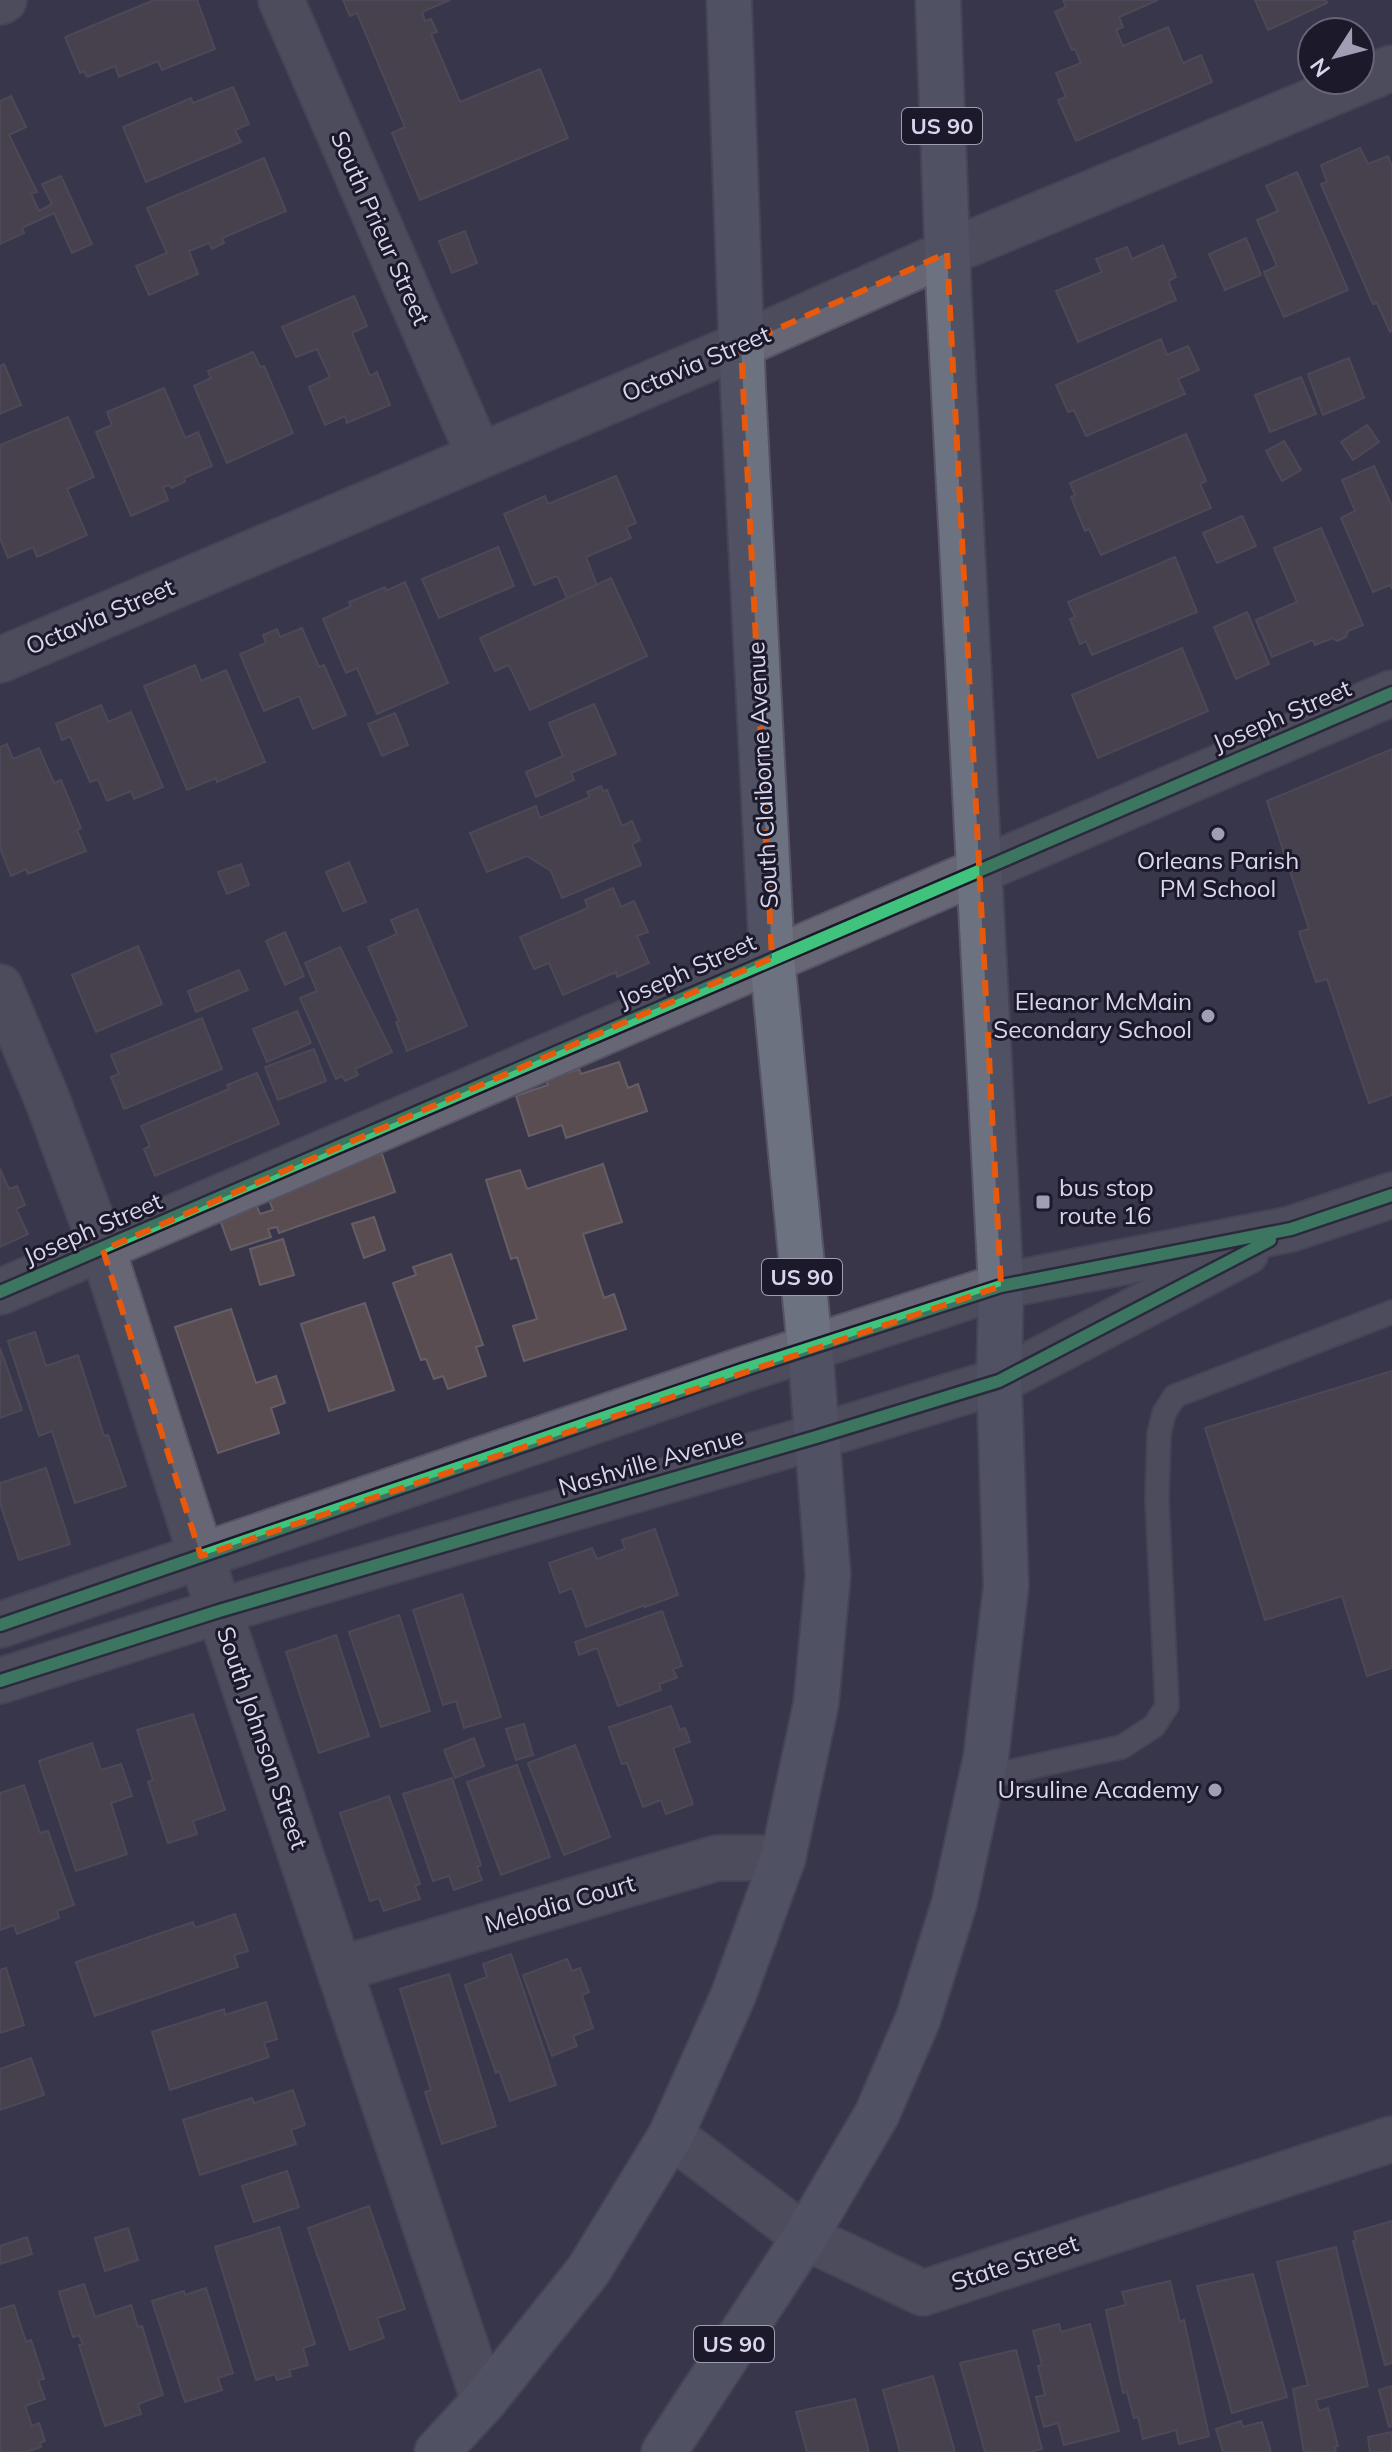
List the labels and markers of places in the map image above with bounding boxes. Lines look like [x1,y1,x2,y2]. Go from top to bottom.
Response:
marker: Orleans Parish PM School [1209,825,1227,843]
place label: Orleans Parish PM School [1137,845,1299,903]
place label: Eleanor McMain Secondary School [993,986,1192,1044]
marker: Eleanor McMain Secondary School [1199,1007,1217,1025]
place label: bus stop route 16 [1059,1172,1154,1230]
marker: bus stop route 16 [1034,1193,1052,1211]
place label: Ursuline Academy [997,1774,1199,1804]
marker: Ursuline Academy [1206,1781,1224,1799]

